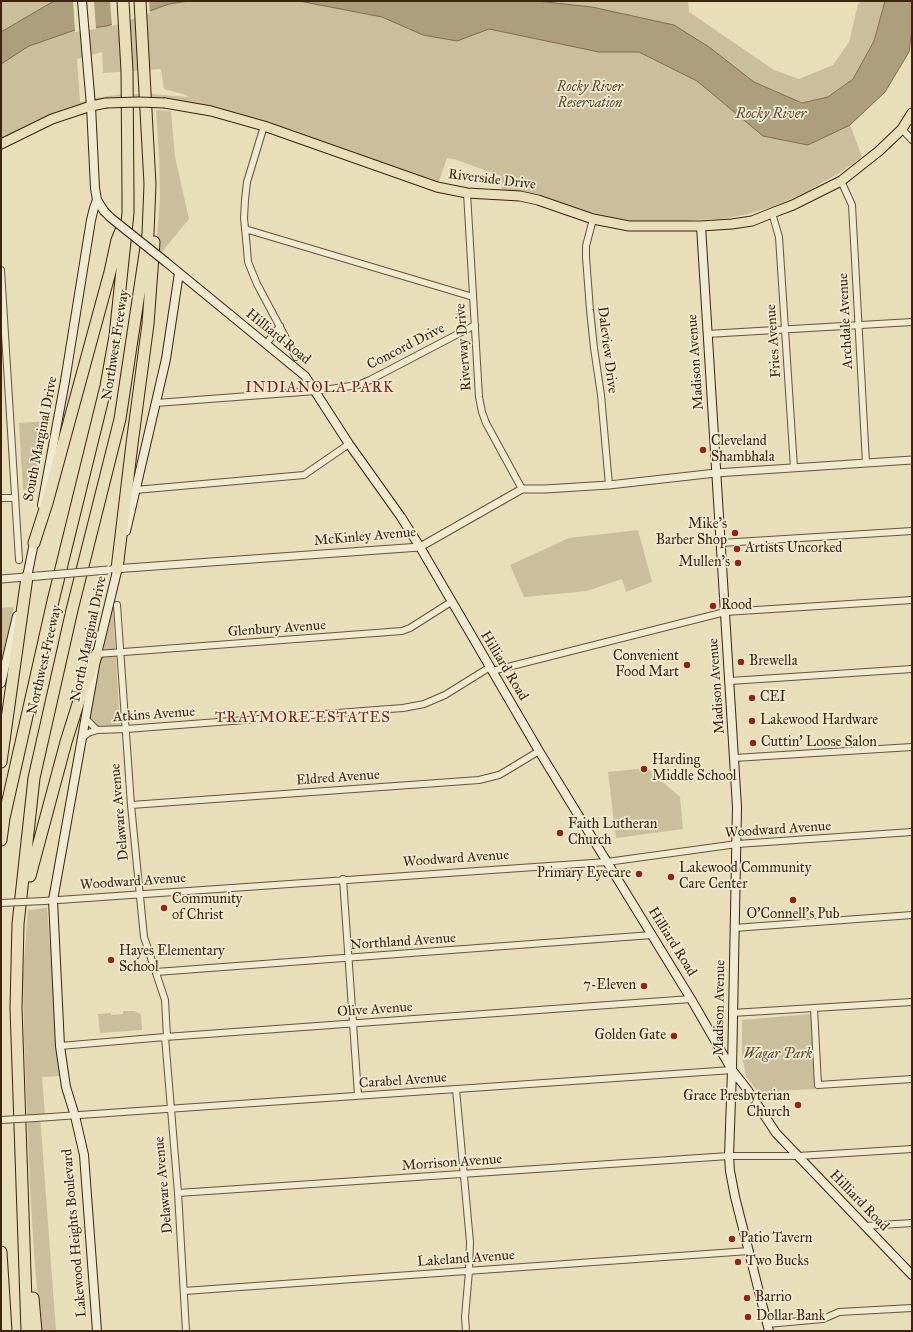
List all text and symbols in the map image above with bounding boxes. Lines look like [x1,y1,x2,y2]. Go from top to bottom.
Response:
park label: Rocky River Reservation [557,80,623,112]
water label: Rocky River [736,105,806,123]
street label: Riverside Drive [447,166,537,194]
street label: Archdale Avenue [835,273,857,369]
street label: Northwest Freeway [99,289,133,401]
street label: Riverway Drive [453,302,475,392]
street label: Fries Avenue [763,304,785,378]
street label: Hilliard Road [242,306,314,368]
street label: Daleview Drive [593,306,621,394]
street label: Madison Avenue [684,313,708,411]
street label: Concord Drive [364,320,448,374]
street label: South Marginal Drive [21,375,61,503]
district label: INDIANOLA PARK [245,379,395,397]
place label: Cleveland Shambhala [711,434,775,466]
marker: Cleveland Shambhala [698,445,708,455]
place label: Mike's Barber Shop [656,517,727,550]
street label: McKinley Avenue [313,524,417,550]
marker: Mike's Barber Shop [730,528,740,538]
place label: Artists Uncorked [745,541,842,557]
marker: Artists Uncorked [732,544,742,554]
place label: Mullen's [679,555,730,571]
marker: Mullen's [733,558,743,568]
street label: North Marginal Drive [67,574,111,704]
place label: Rood [721,598,752,614]
marker: Rood [708,601,718,611]
street label: Northwest Freeway [24,604,66,716]
street label: Glenbury Avenue [227,617,327,641]
street label: Hilliard Road [477,628,531,704]
street label: Madison Avenue [705,637,729,735]
place label: Convenient Food Mart [613,649,679,682]
place label: Brewella [749,654,798,670]
marker: Brewella [736,657,746,667]
marker: Convenient Food Mart [682,660,692,670]
place label: CEI [760,690,786,706]
marker: CEI [747,693,757,703]
street label: Atkins Avenue [112,704,196,726]
district label: TRAYMORE ESTATES [215,709,391,727]
place label: Lakewood Hardware [760,713,878,729]
marker: Lakewood Hardware [747,716,757,726]
place label: Cuttin' Loose Salon [761,735,877,751]
marker: Cuttin' Loose Salon [748,738,758,748]
place label: Harding Middle School [652,753,737,786]
street label: Delaware Avenue [107,763,133,861]
marker: Harding Middle School [639,764,649,774]
street label: Eldred Avenue [296,767,380,789]
place label: Faith Lutheran Church [568,817,657,850]
street label: Woodward Avenue [724,818,832,842]
marker: Faith Lutheran Church [555,828,565,838]
street label: Woodward Avenue [402,847,510,871]
place label: Lakewood Community Care Center [679,861,811,894]
place label: Primary Eyecare [537,866,631,882]
marker: Primary Eyecare [634,869,644,879]
street label: Woodward Avenue [79,870,187,894]
marker: Lakewood Community Care Center [666,872,676,882]
place label: Community of Christ [172,892,242,924]
marker: O'Connell's Pub [788,895,798,905]
marker: Community of Christ [159,903,169,913]
street label: Hilliard Road [644,904,700,980]
place label: O'Connell's Pub [746,907,840,923]
street label: Northland Avenue [350,930,456,954]
place label: Hayes Elementary School [119,944,225,976]
marker: Hayes Elementary School [106,955,116,965]
street label: Madison Avenue [711,960,729,1056]
place label: 7-Eleven [583,978,636,994]
marker: 7-Eleven [639,981,649,991]
street label: Olive Avenue [337,999,413,1021]
place label: Golden Gate [595,1028,666,1044]
marker: Golden Gate [669,1031,679,1041]
park label: Wagar Park [744,1047,812,1063]
street label: Carabel Avenue [358,1070,448,1092]
place label: Grace Presbyterian Church [683,1089,790,1122]
marker: Grace Presbyterian Church [793,1100,803,1110]
street label: Delaware Avenue [151,1136,177,1234]
street label: Lakewood Heights Boulevard [59,1148,91,1318]
street label: Morrison Avenue [401,1151,503,1175]
street label: Hilliard Road [826,1167,892,1235]
place label: Patio Tavern [740,1231,812,1247]
marker: Patio Tavern [727,1234,737,1244]
street label: Lakeland Avenue [417,1247,515,1271]
place label: Two Bucks [746,1254,809,1270]
marker: Two Bucks [733,1257,743,1267]
place label: Barrio [755,1290,792,1306]
marker: Barrio [742,1293,752,1303]
place label: Dollar Bank [756,1309,825,1325]
marker: Dollar Bank [743,1312,753,1322]

